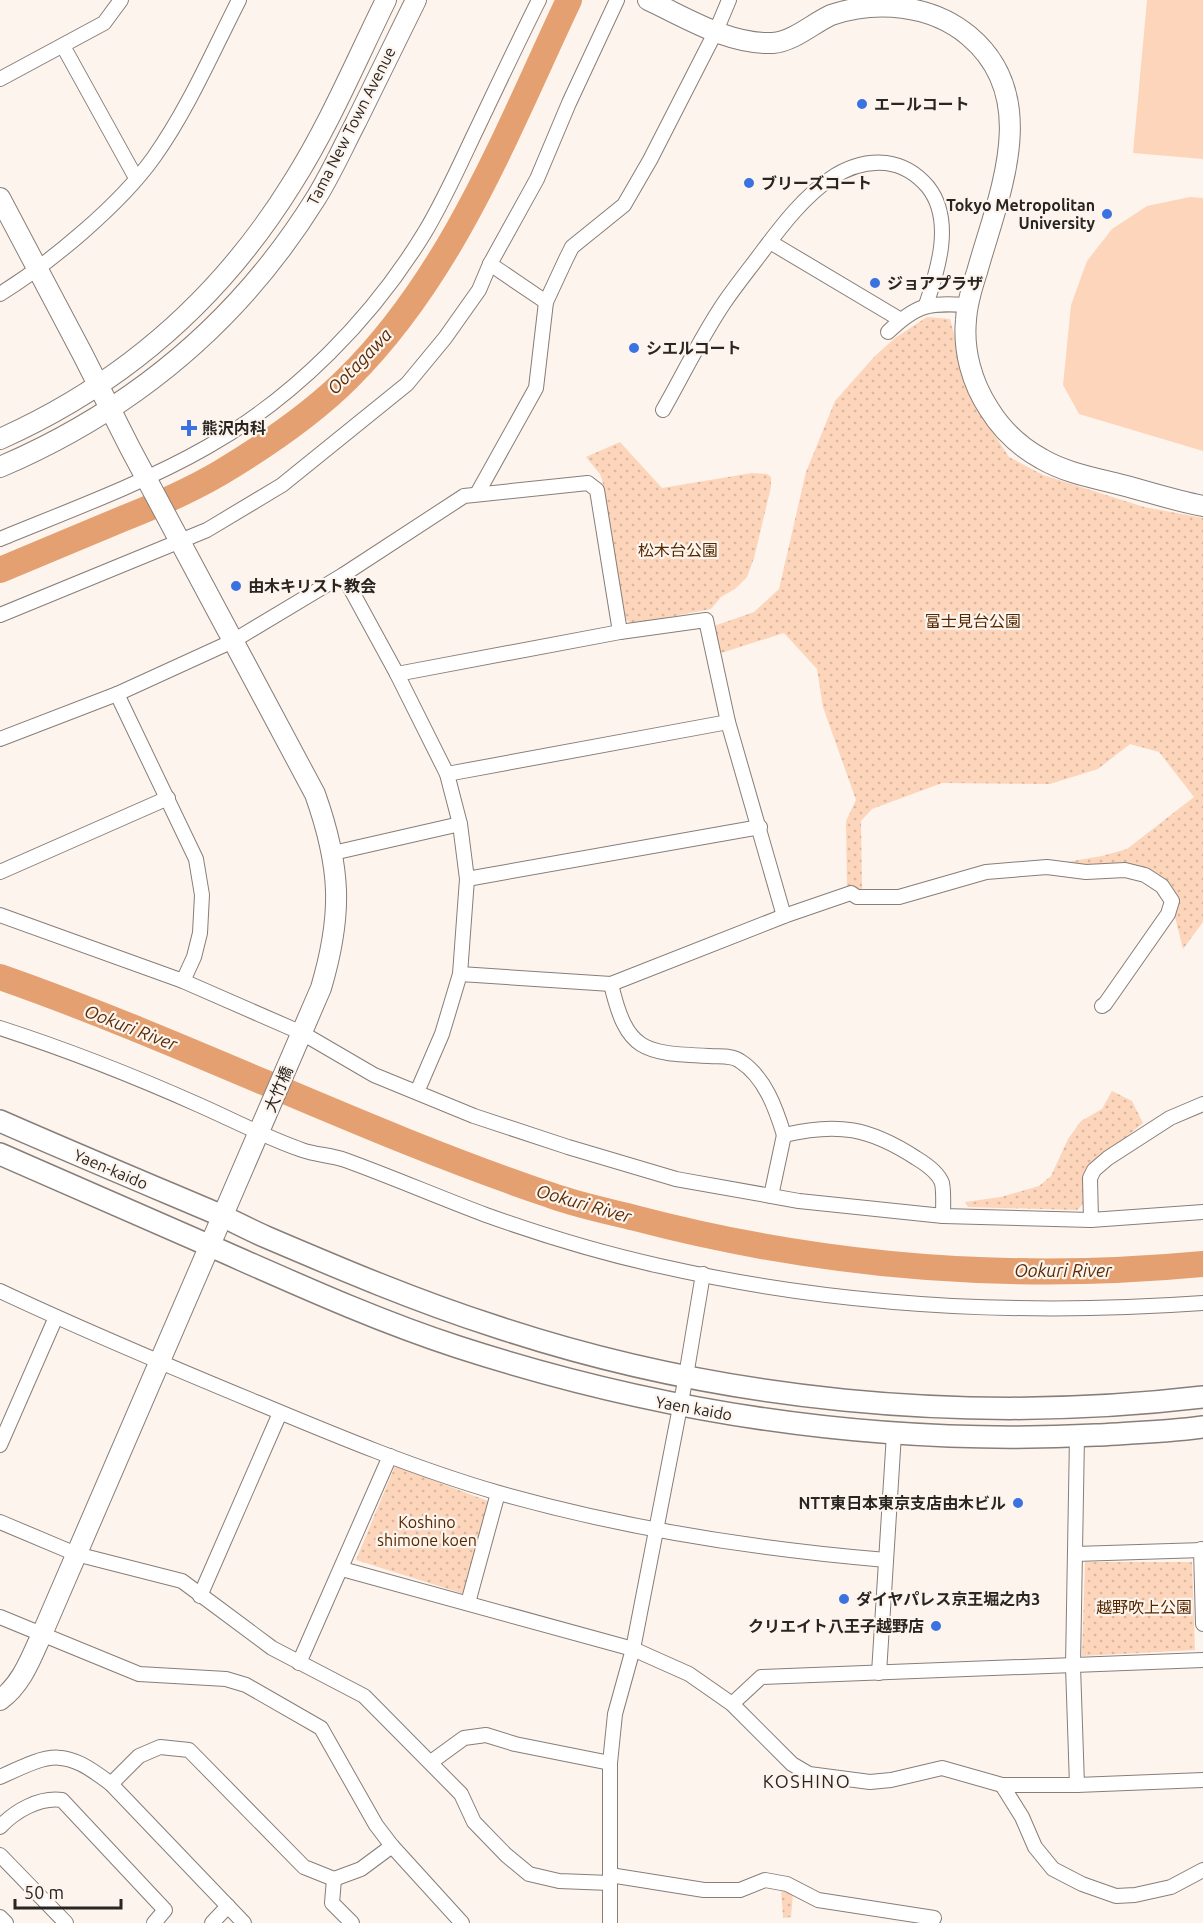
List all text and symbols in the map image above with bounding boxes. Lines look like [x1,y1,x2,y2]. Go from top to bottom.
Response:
street label: Tama New Town Avenue [303,44,399,208]
place label: エールコート [874,95,970,113]
marker: エールコート [855,97,869,111]
place label: ブリーズコート [761,174,872,192]
marker: ブリーズコート [742,176,756,190]
place label: Tokyo Metropolitan University [946,196,1095,232]
marker: Tokyo Metropolitan University [1100,207,1114,221]
place label: ジョアプラザ [887,274,983,292]
marker: ジョアプラザ [868,276,882,290]
water label: Ootagawa [323,324,395,398]
place label: シエルコート [646,339,742,357]
marker: シエルコート [627,341,641,355]
marker: 熊沢内科 [180,419,198,437]
place label: 熊沢内科 [202,419,266,437]
park label: 松木台公園 [638,541,718,559]
place label: 由木キリスト教会 [248,577,376,595]
marker: 由木キリスト教会 [229,579,243,593]
park label: 富士見台公園 [925,612,1021,630]
water label: Ookuri River [82,1000,181,1054]
street label: 大竹橋 [260,1063,296,1115]
street label: Yaen-kaido [71,1145,151,1193]
water label: Ookuri River [534,1180,635,1226]
water label: Ookuri River [1014,1260,1113,1280]
street label: Yaen kaido [654,1392,734,1424]
place label: NTT東日本東京支店由木ビル [798,1494,1006,1512]
marker: NTT東日本東京支店由木ビル [1011,1496,1025,1510]
park label: Koshino shimone koen [377,1513,477,1549]
place label: ダイヤパレス京王堀之内3 [856,1590,1040,1608]
marker: ダイヤパレス京王堀之内3 [837,1592,851,1606]
park label: 越野吹上公園 [1096,1598,1192,1616]
place label: クリエイト八王子越野店 [748,1617,924,1635]
marker: クリエイト八王子越野店 [929,1619,943,1633]
district label: KOSHINO [763,1771,851,1791]
scale bar [15,1872,122,1910]
text: 50 m [24,1882,64,1902]

